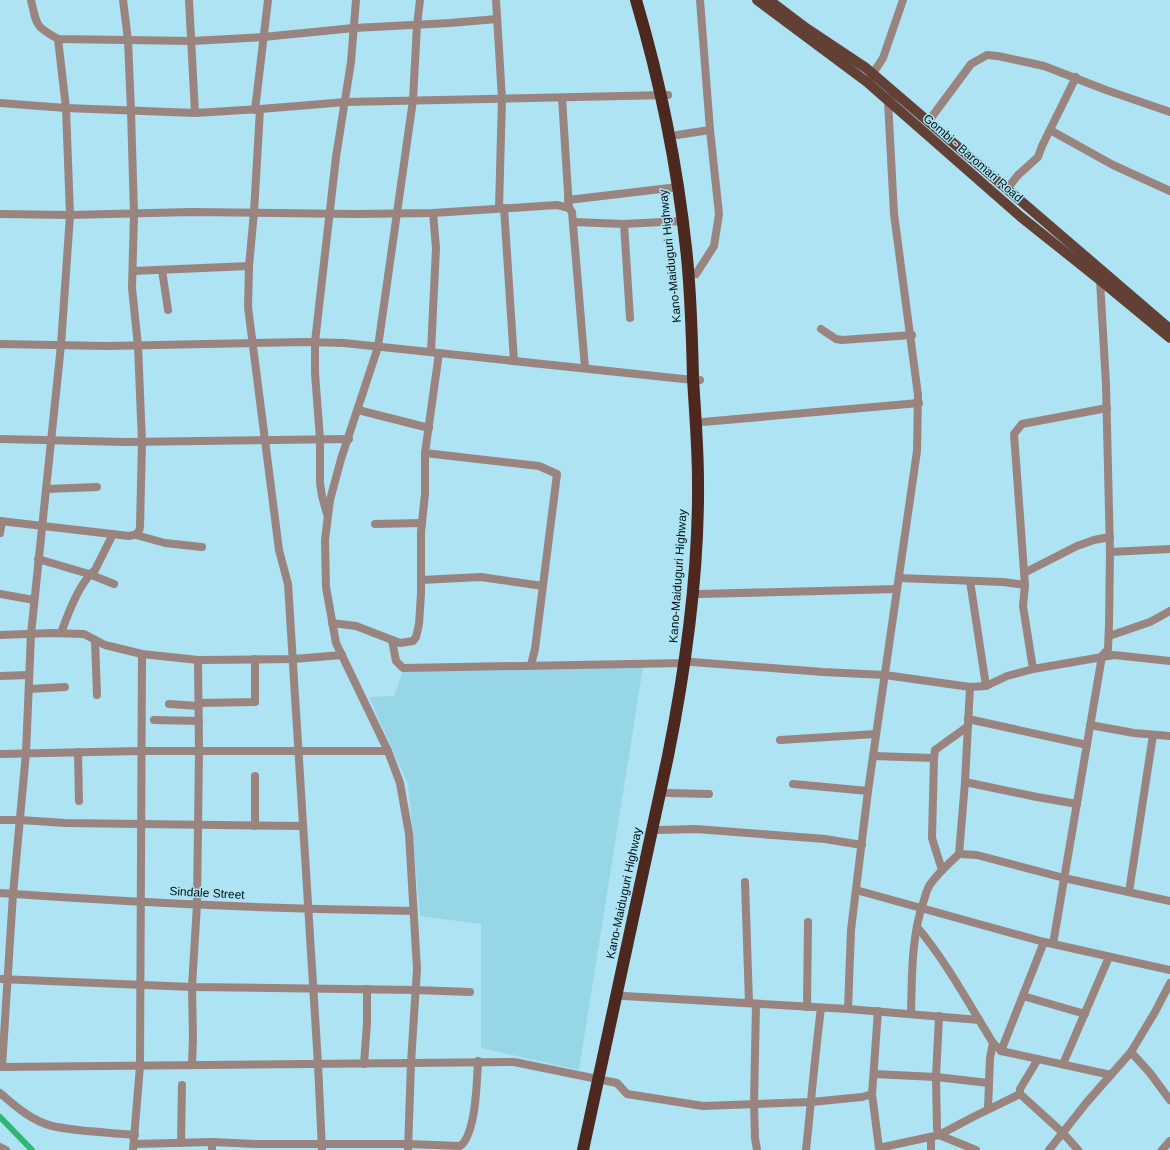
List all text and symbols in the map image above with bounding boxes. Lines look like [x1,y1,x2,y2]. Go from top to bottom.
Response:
street label: Gombi - Baromari Road [921,111,1025,205]
street label: Kano-Maiduguri Highway [656,189,684,323]
street label: Kano-Maiduguri Highway [666,509,690,643]
street label: Kano-Maiduguri Highway [603,826,645,960]
street label: Sindale Street [169,884,246,902]

